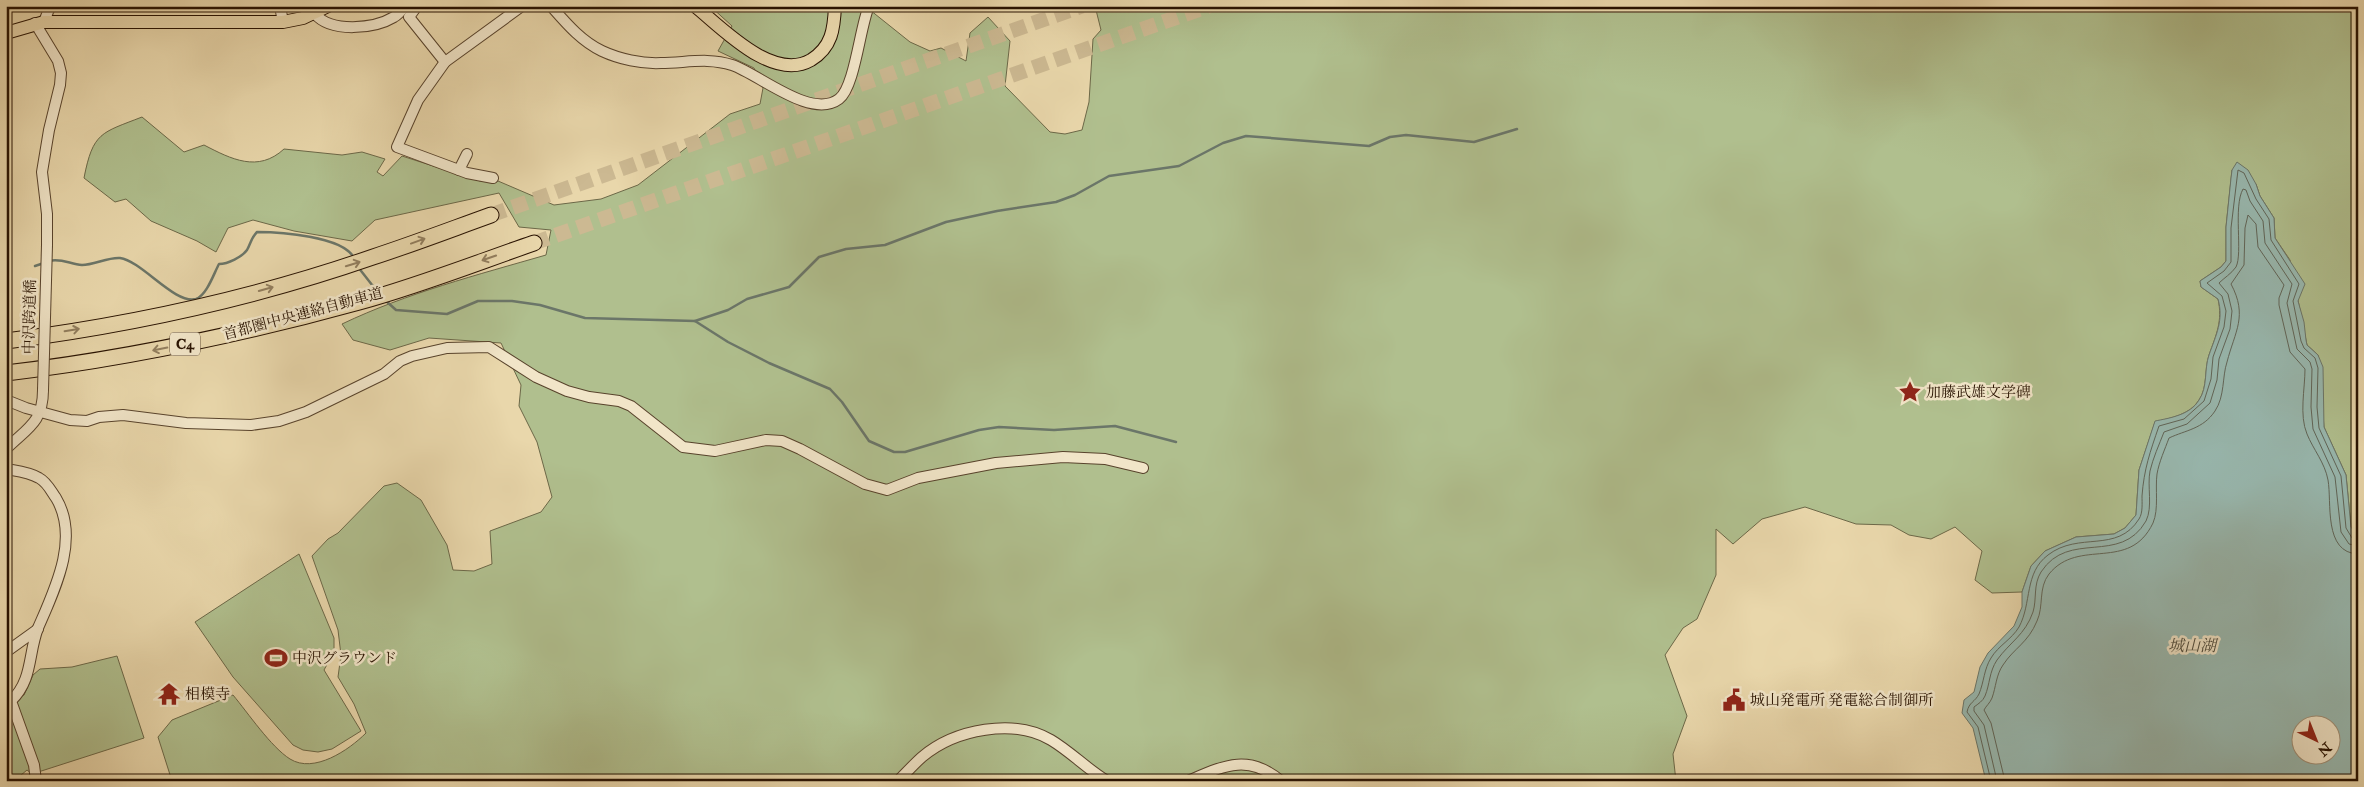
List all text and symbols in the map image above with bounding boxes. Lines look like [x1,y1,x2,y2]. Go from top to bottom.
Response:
one-way arrow [410,236,425,245]
one-way arrow [482,254,497,263]
one-way arrow [345,258,361,268]
street label: 中沢跨道橋 [20,279,40,355]
street label: 首都圏中央連絡自動車道 [221,283,385,345]
one-way arrow [258,283,274,293]
one-way arrow [63,325,79,335]
road number: C4 [170,332,200,356]
one-way arrow [152,344,168,354]
place icon: 加藤武雄文学碑 [1897,379,1923,405]
place label: 加藤武雄文学碑 [1926,383,2031,402]
water label: 城山湖 [2168,636,2219,656]
sports icon: 中沢グラウンド [263,645,289,671]
place label: 中沢グラウンド [292,649,397,668]
temple icon: 相模寺 [156,681,182,707]
place label: 相模寺 [185,685,230,704]
public building icon: 城山発電所 発電総合制御所 [1721,687,1747,713]
place label: 城山発電所 発電総合制御所 [1750,691,1933,710]
north arrow [2292,714,2342,764]
text: N [2314,738,2336,760]

